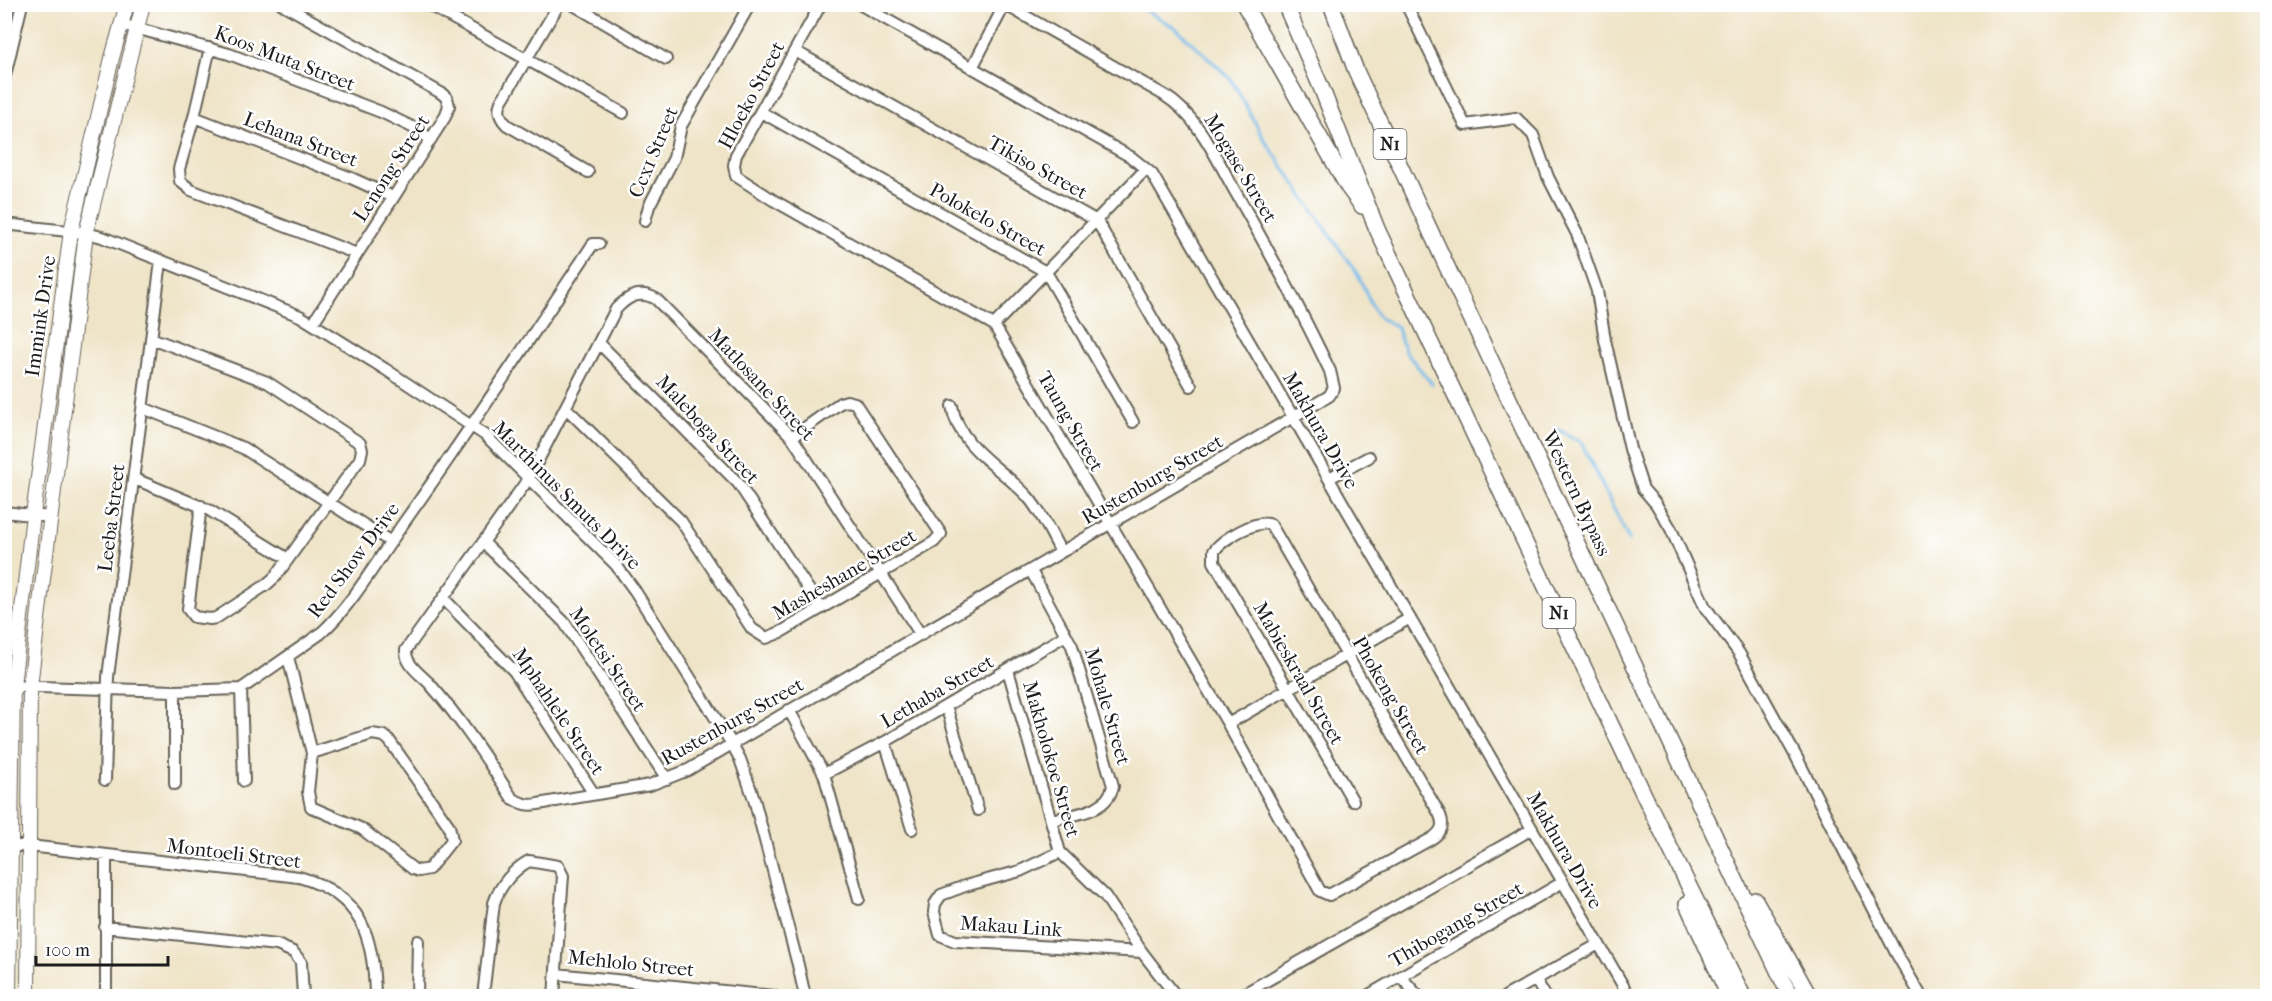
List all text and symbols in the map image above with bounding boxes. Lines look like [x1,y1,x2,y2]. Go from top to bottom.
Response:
street label: Koos Muta Street [211,21,358,96]
street label: Hloeko Street [714,38,789,153]
street label: Ccx1 Street [624,103,683,201]
street label: Lehana Street [241,107,361,172]
street label: Lenong Street [348,110,435,226]
street label: Mogase Street [1199,110,1282,227]
road number: N1 [1374,129,1406,159]
street label: Tikiso Street [984,131,1091,204]
street label: Polokelo Street [926,178,1050,261]
street label: Immink Drive [21,254,60,378]
street label: Matlosane Street [704,323,820,445]
street label: Taung Street [1033,367,1108,475]
street label: Makhura Drive [1278,368,1363,493]
street label: Maleboga Street [651,370,764,489]
street label: Marthinus Smuts Drive [488,416,646,574]
street label: Western Bypass [1537,426,1616,559]
street label: Rustenburg Street [1078,430,1227,529]
street label: Leeba Street [93,463,130,573]
street label: Red Show Drive [303,498,404,623]
street label: Masheshane Street [768,524,920,625]
street label: Mabieskraal Street [1248,598,1349,749]
road number: N1 [1542,598,1576,628]
street label: Moletsi Street [564,603,651,716]
street label: Phokeng Street [1347,632,1434,758]
street label: Mphahlele Street [508,643,610,779]
street label: Mohale Street [1080,645,1135,767]
street label: Lethaba Street [877,650,998,733]
street label: Rustenburg Street [657,673,807,770]
street label: Makholokoe Street [1018,678,1085,840]
street label: Makhura Drive [1522,788,1607,913]
street label: Montoeli Street [165,834,302,873]
street label: Thibogang Street [1385,877,1527,972]
street label: Makau Link [959,911,1064,942]
scale bar [36,929,168,967]
text: 100 m [45,940,90,961]
street label: Mehlolo Street [567,945,695,982]

